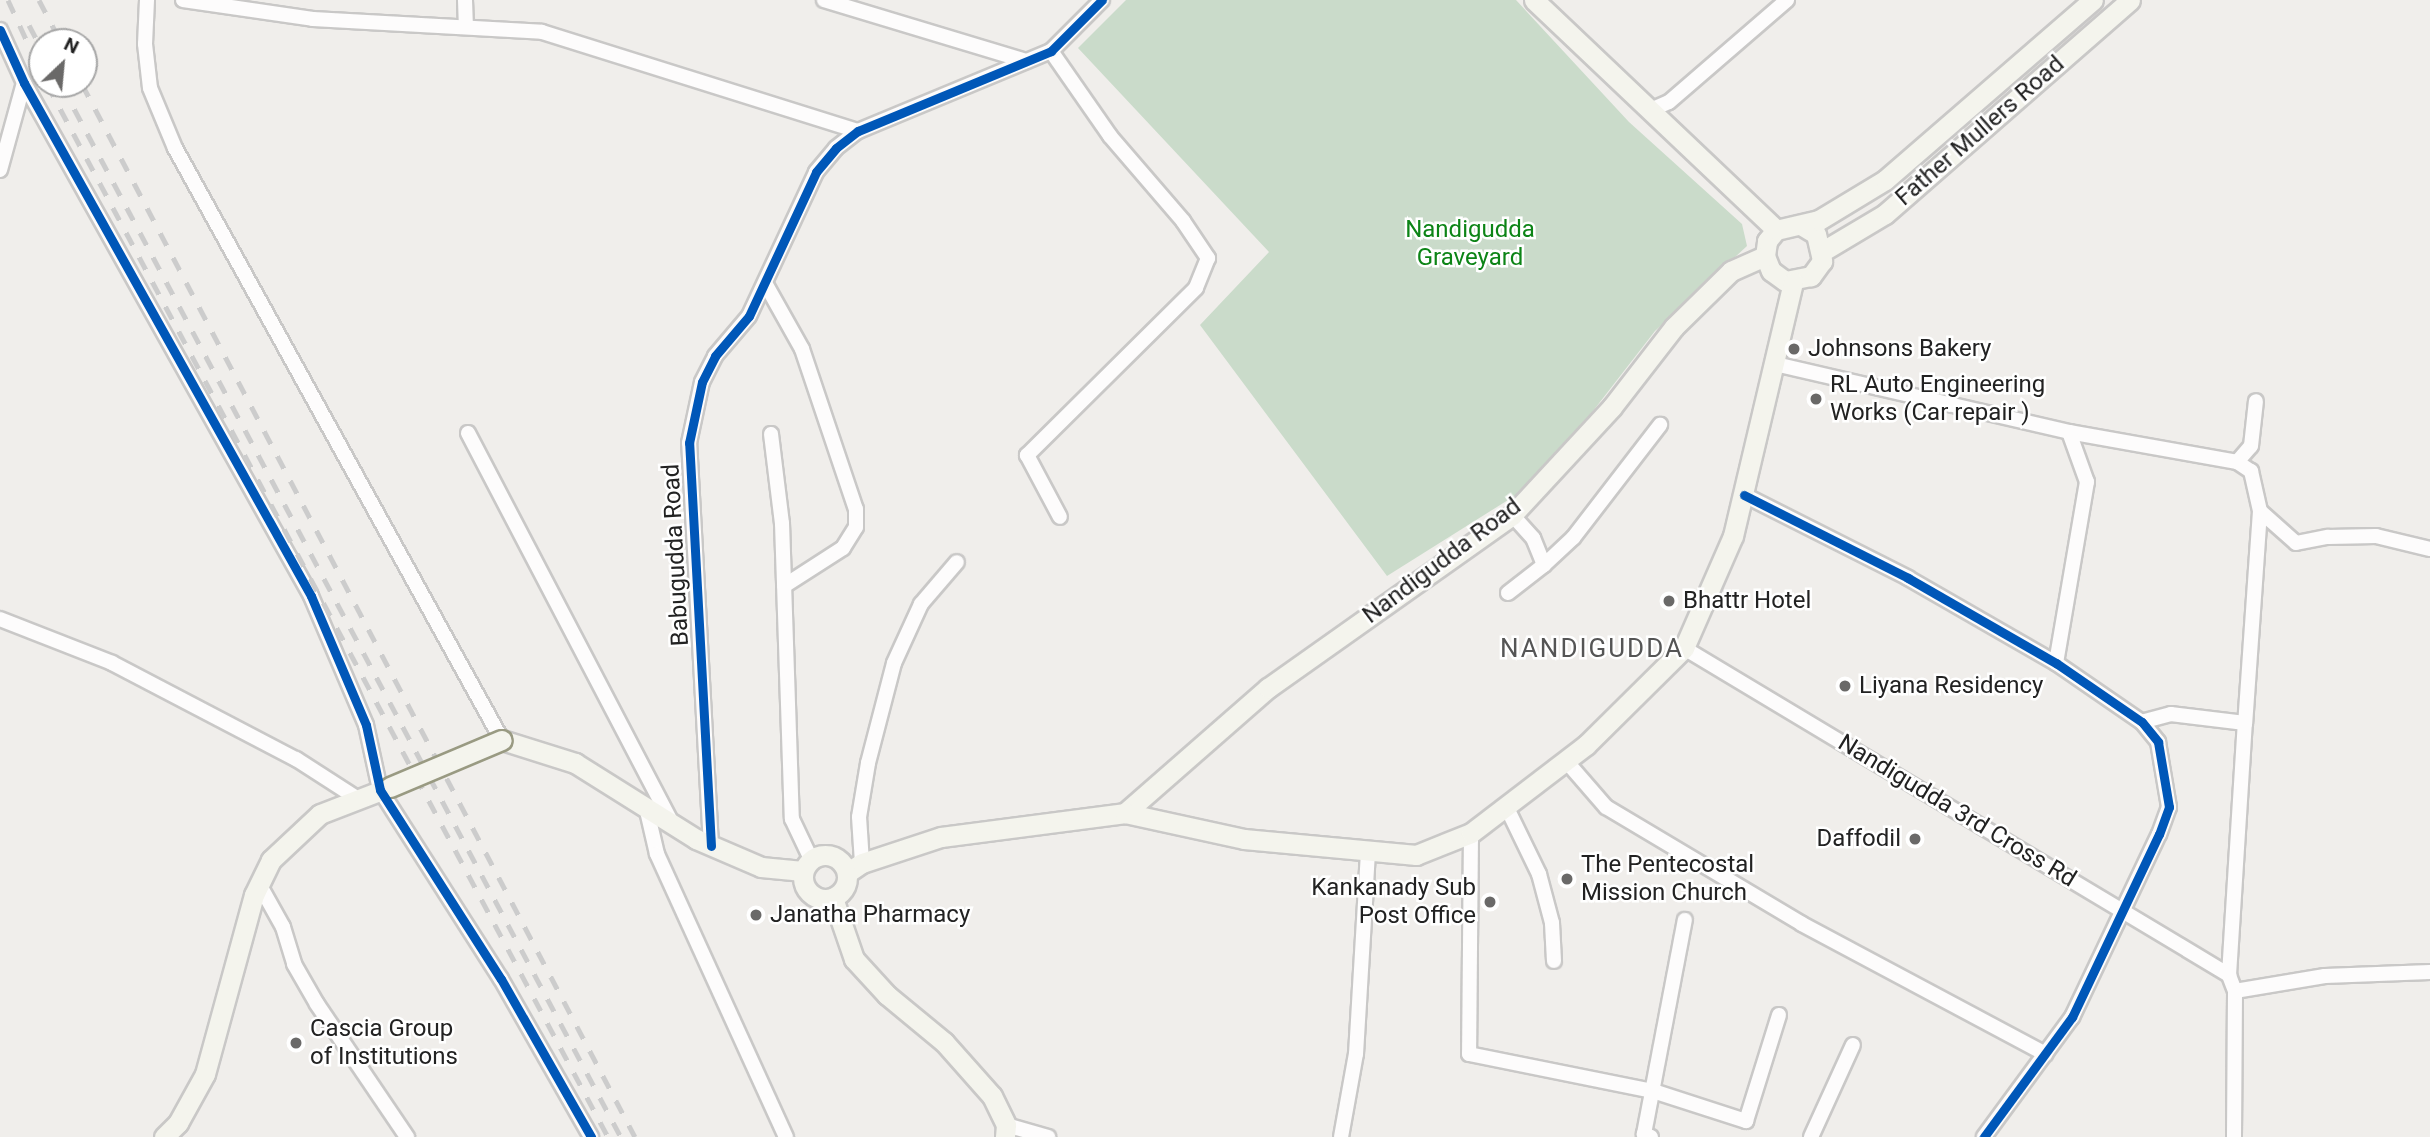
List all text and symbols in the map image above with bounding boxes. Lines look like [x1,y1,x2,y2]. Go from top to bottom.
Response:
north arrow [28,28,98,98]
text: N [60,32,83,59]
street label: Father Mullers Road [1890,50,2070,212]
park label: Nandigudda Graveyard [1405,216,1535,272]
place label: Johnsons Bakery [1808,335,1991,363]
marker: Johnsons Bakery [1786,341,1802,357]
place label: RL Auto Engineering Works (Car repair ) [1830,371,2045,427]
marker: RL Auto Engineering Works (Car repair ) [1808,391,1824,407]
street label: Babugudda Road [657,463,695,647]
street label: Nandigudda Road [1357,492,1527,630]
place label: Bhattr Hotel [1683,587,1811,615]
marker: Bhattr Hotel [1661,593,1677,609]
district label: NANDIGUDDA [1501,633,1683,665]
place label: Liyana Residency [1859,672,2043,700]
marker: Liyana Residency [1837,678,1853,694]
street label: Nandigudda 3rd Cross Rd [1833,728,2081,894]
place label: Daffodil [1817,825,1901,853]
marker: Daffodil [1907,831,1923,847]
place label: The Pentecostal Mission Church [1581,851,1754,907]
marker: The Pentecostal Mission Church [1559,871,1575,887]
place label: Kankanady Sub Post Office [1311,874,1476,930]
marker: Kankanady Sub Post Office [1482,894,1498,910]
place label: Janatha Pharmacy [770,901,970,929]
marker: Janatha Pharmacy [748,907,764,923]
place label: Cascia Group of Institutions [310,1015,458,1071]
marker: Cascia Group of Institutions [288,1035,304,1051]

